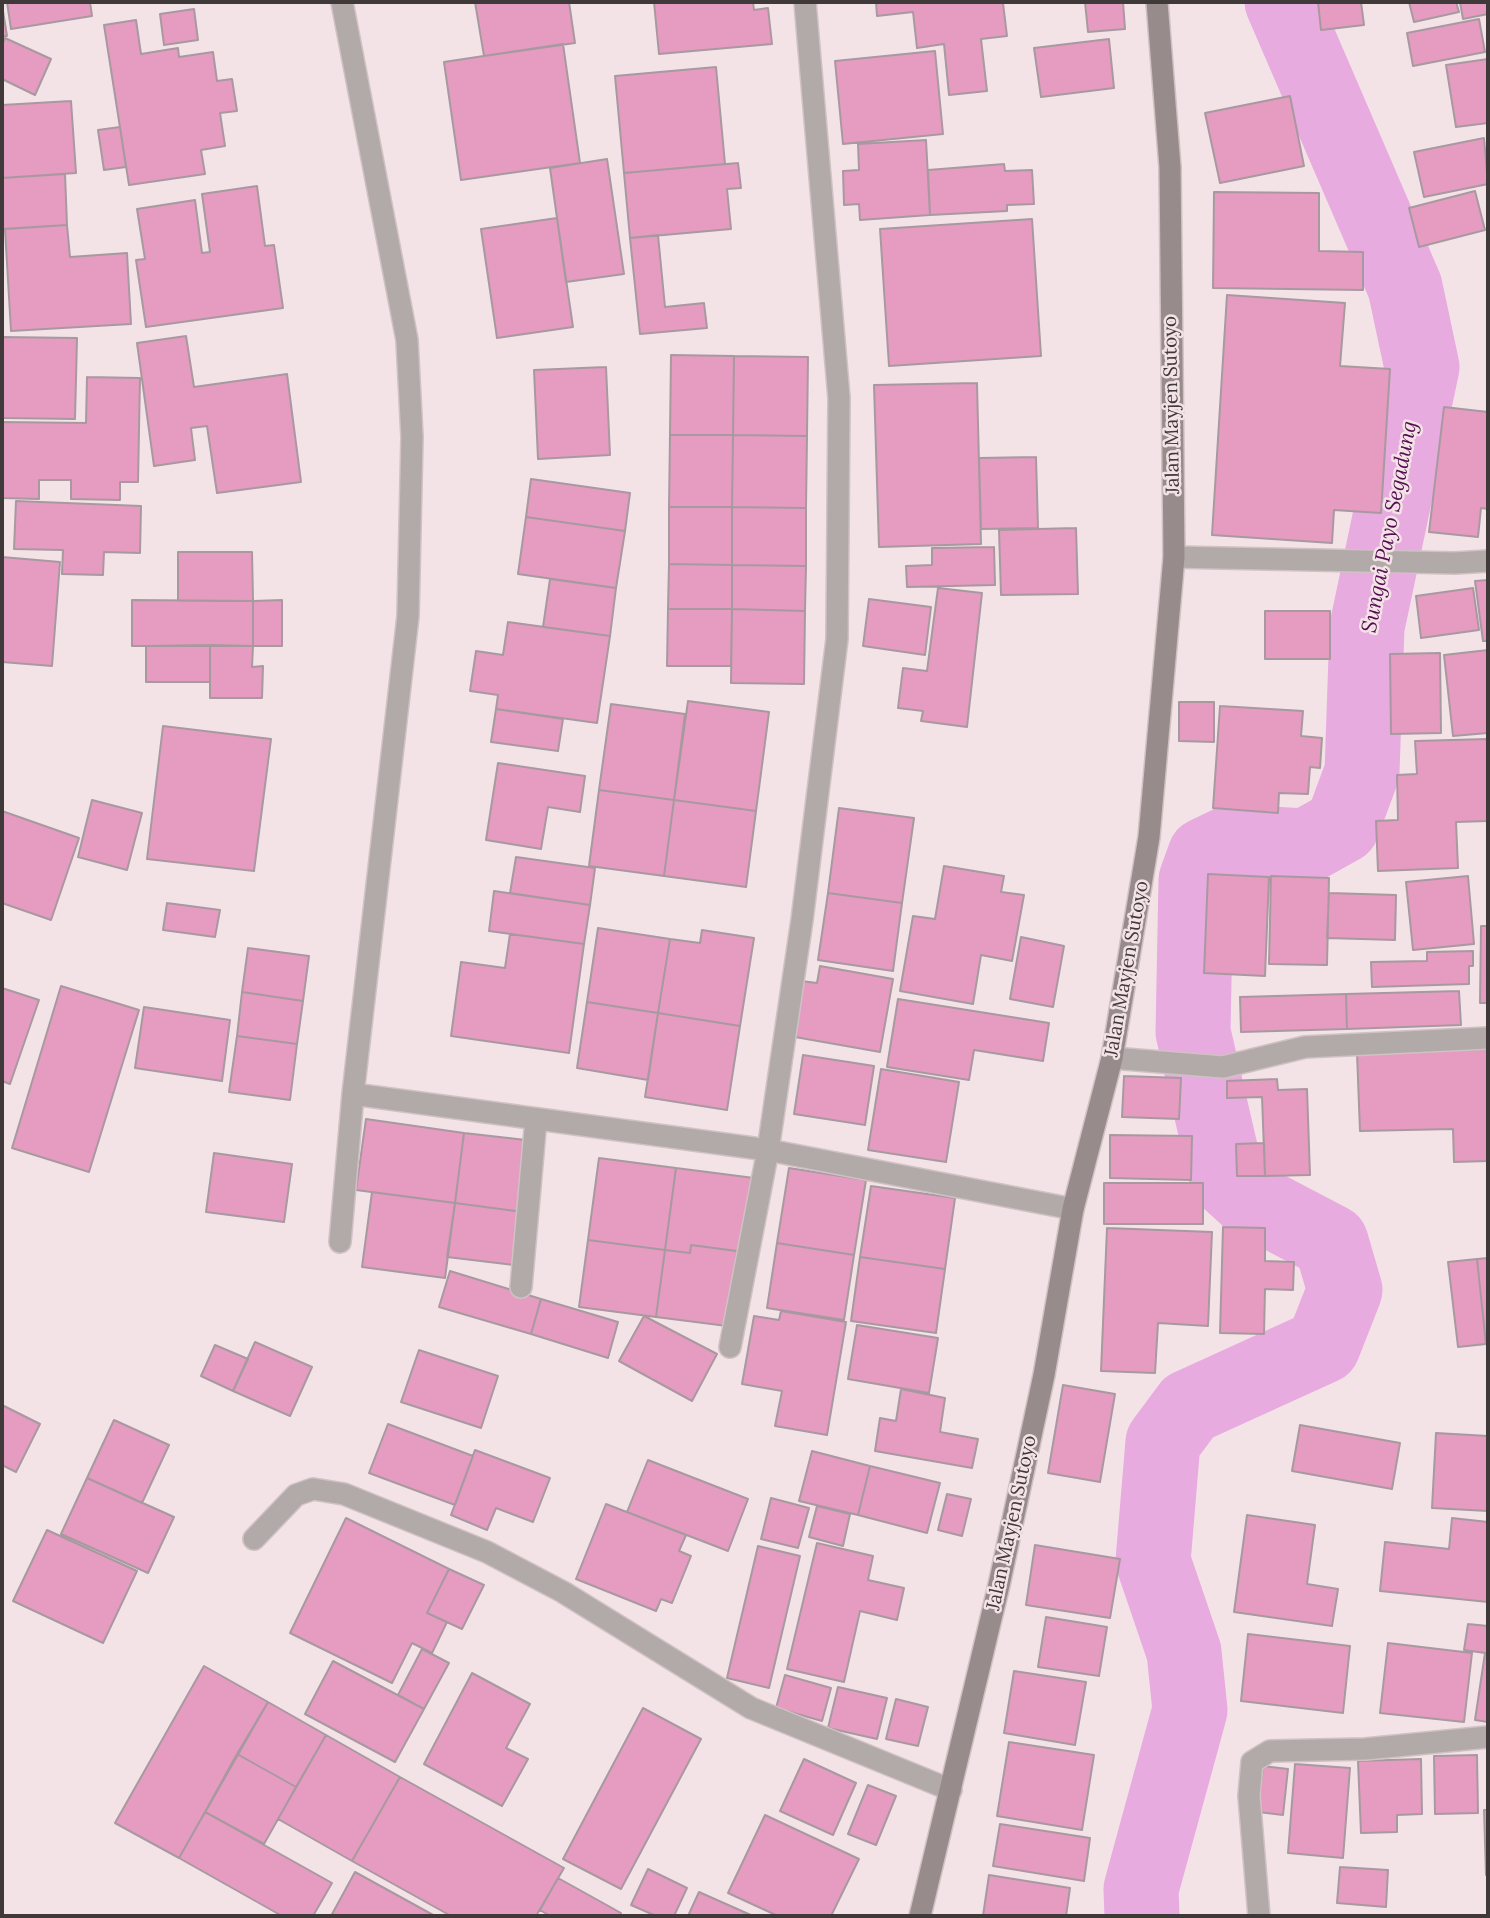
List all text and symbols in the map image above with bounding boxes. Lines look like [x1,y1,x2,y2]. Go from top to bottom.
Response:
street label: Jalan Mayjen Sutoyo [1159,316,1185,494]
water label: Sungai Payo Segadung [1357,419,1423,635]
street label: Jalan Mayjen Sutoyo [1100,879,1154,1059]
street label: Jalan Mayjen Sutoyo [982,1433,1042,1613]

